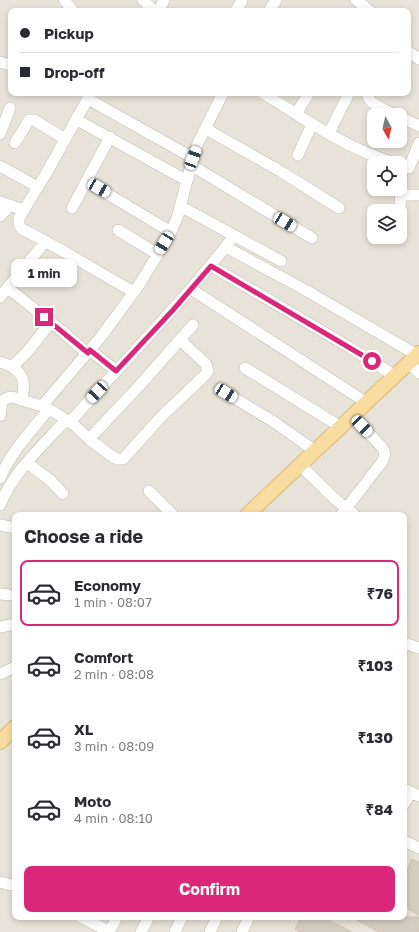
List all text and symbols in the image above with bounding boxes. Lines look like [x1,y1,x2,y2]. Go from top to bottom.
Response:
text: Pickup [44,24,94,42]
text: Drop-off [44,63,104,81]
north arrow [367,108,407,148]
map controls [367,108,407,244]
car [183,145,203,171]
button: locate [367,156,407,196]
car [86,177,112,199]
button: layers [367,204,407,244]
car [272,211,298,233]
car [153,230,175,256]
callout: 1 min [11,259,77,287]
text: 1 min [28,265,60,281]
route end [35,308,53,326]
route start [363,352,381,370]
car [84,379,110,405]
car [213,382,239,404]
car [349,413,375,439]
text: Choose a ride [24,525,143,547]
icon: car [26,575,62,611]
text: Economy [74,576,141,594]
text: ₹76 [367,584,393,602]
text: 1 min · 08:07 [74,594,152,610]
icon: car [26,647,62,683]
text: Comfort [74,648,133,666]
text: ₹103 [358,656,393,674]
text: 2 min · 08:08 [74,666,154,682]
icon: car [26,719,62,755]
text: XL [74,720,93,738]
text: ₹130 [358,728,393,746]
text: 3 min · 08:09 [74,738,154,754]
icon: car [26,791,62,827]
text: Moto [74,792,111,810]
text: ₹84 [365,800,393,818]
text: 4 min · 08:10 [74,810,153,826]
button: Confirm [24,866,395,912]

